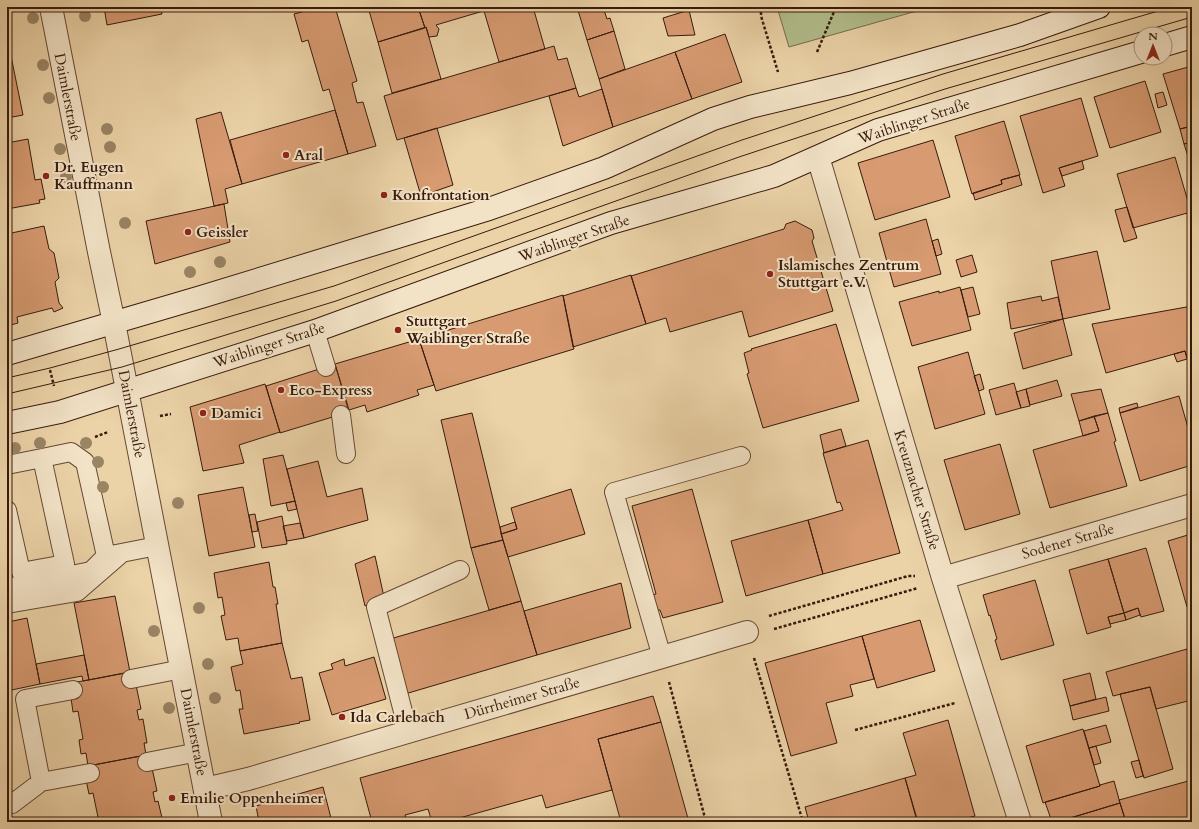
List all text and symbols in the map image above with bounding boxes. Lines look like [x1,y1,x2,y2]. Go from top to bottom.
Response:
north arrow [1133,26,1173,66]
text: N [1148,29,1158,44]
street label: Daimlerstraße [50,51,86,143]
street label: Waiblinger Straße [855,93,973,149]
place label: Aral [294,145,324,165]
marker: Aral [281,150,291,160]
place label: Dr. Eugen Kauffmann [54,157,134,194]
marker: Dr. Eugen Kauffmann [41,171,51,181]
place label: Konfrontation [392,185,490,205]
marker: Konfrontation [379,190,389,200]
street label: Waiblinger Straße [515,210,633,267]
place label: Geissler [196,222,249,242]
marker: Geissler [183,227,193,237]
place label: Islamisches Zentrum Stuttgart e.V. [778,255,920,292]
marker: Islamisches Zentrum Stuttgart e.V. [765,269,775,279]
place label: Stuttgart Waiblinger Straße [405,311,530,348]
street label: Waiblinger Straße [210,317,328,373]
marker: Stuttgart Waiblinger Straße [393,325,403,335]
street label: Daimlerstraße [114,368,150,460]
place label: Eco-Express [289,380,372,400]
marker: Eco-Express [276,385,286,395]
place label: Damici [211,403,262,423]
marker: Damici [198,408,208,418]
street label: Kreuznacher Straße [889,427,945,553]
street label: Sodener Straße [1019,518,1117,564]
street label: Dürrheimer Straße [462,672,582,724]
street label: Daimlerstraße [176,686,212,778]
place label: Ida Carlebach [350,707,445,727]
marker: Ida Carlebach [337,712,347,722]
place label: Emilie Oppenheimer [180,788,324,808]
marker: Emilie Oppenheimer [167,793,177,803]

